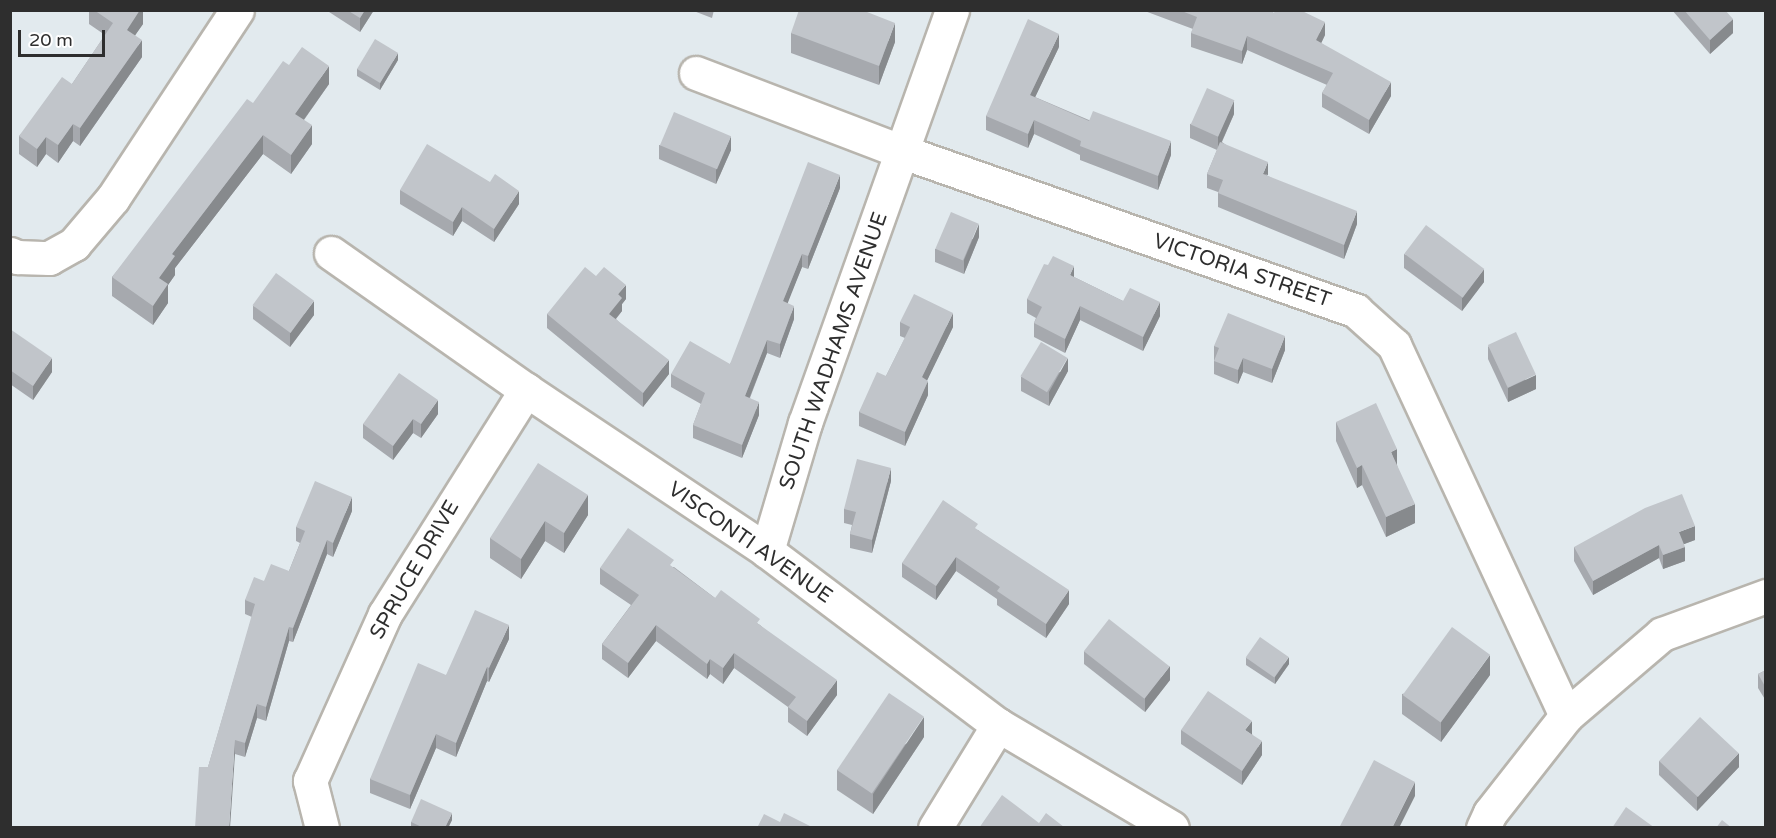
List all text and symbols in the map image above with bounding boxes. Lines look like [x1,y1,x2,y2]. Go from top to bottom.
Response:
scale bar [21,18,108,56]
text: 20 m [29,29,73,51]
street label: SOUTH WADHAMS AVENUE [775,209,893,493]
street label: VICTORIA STREET [1150,229,1334,313]
street label: VISCONTI AVENUE [663,477,837,609]
street label: SPRUCE DRIVE [365,496,465,644]

